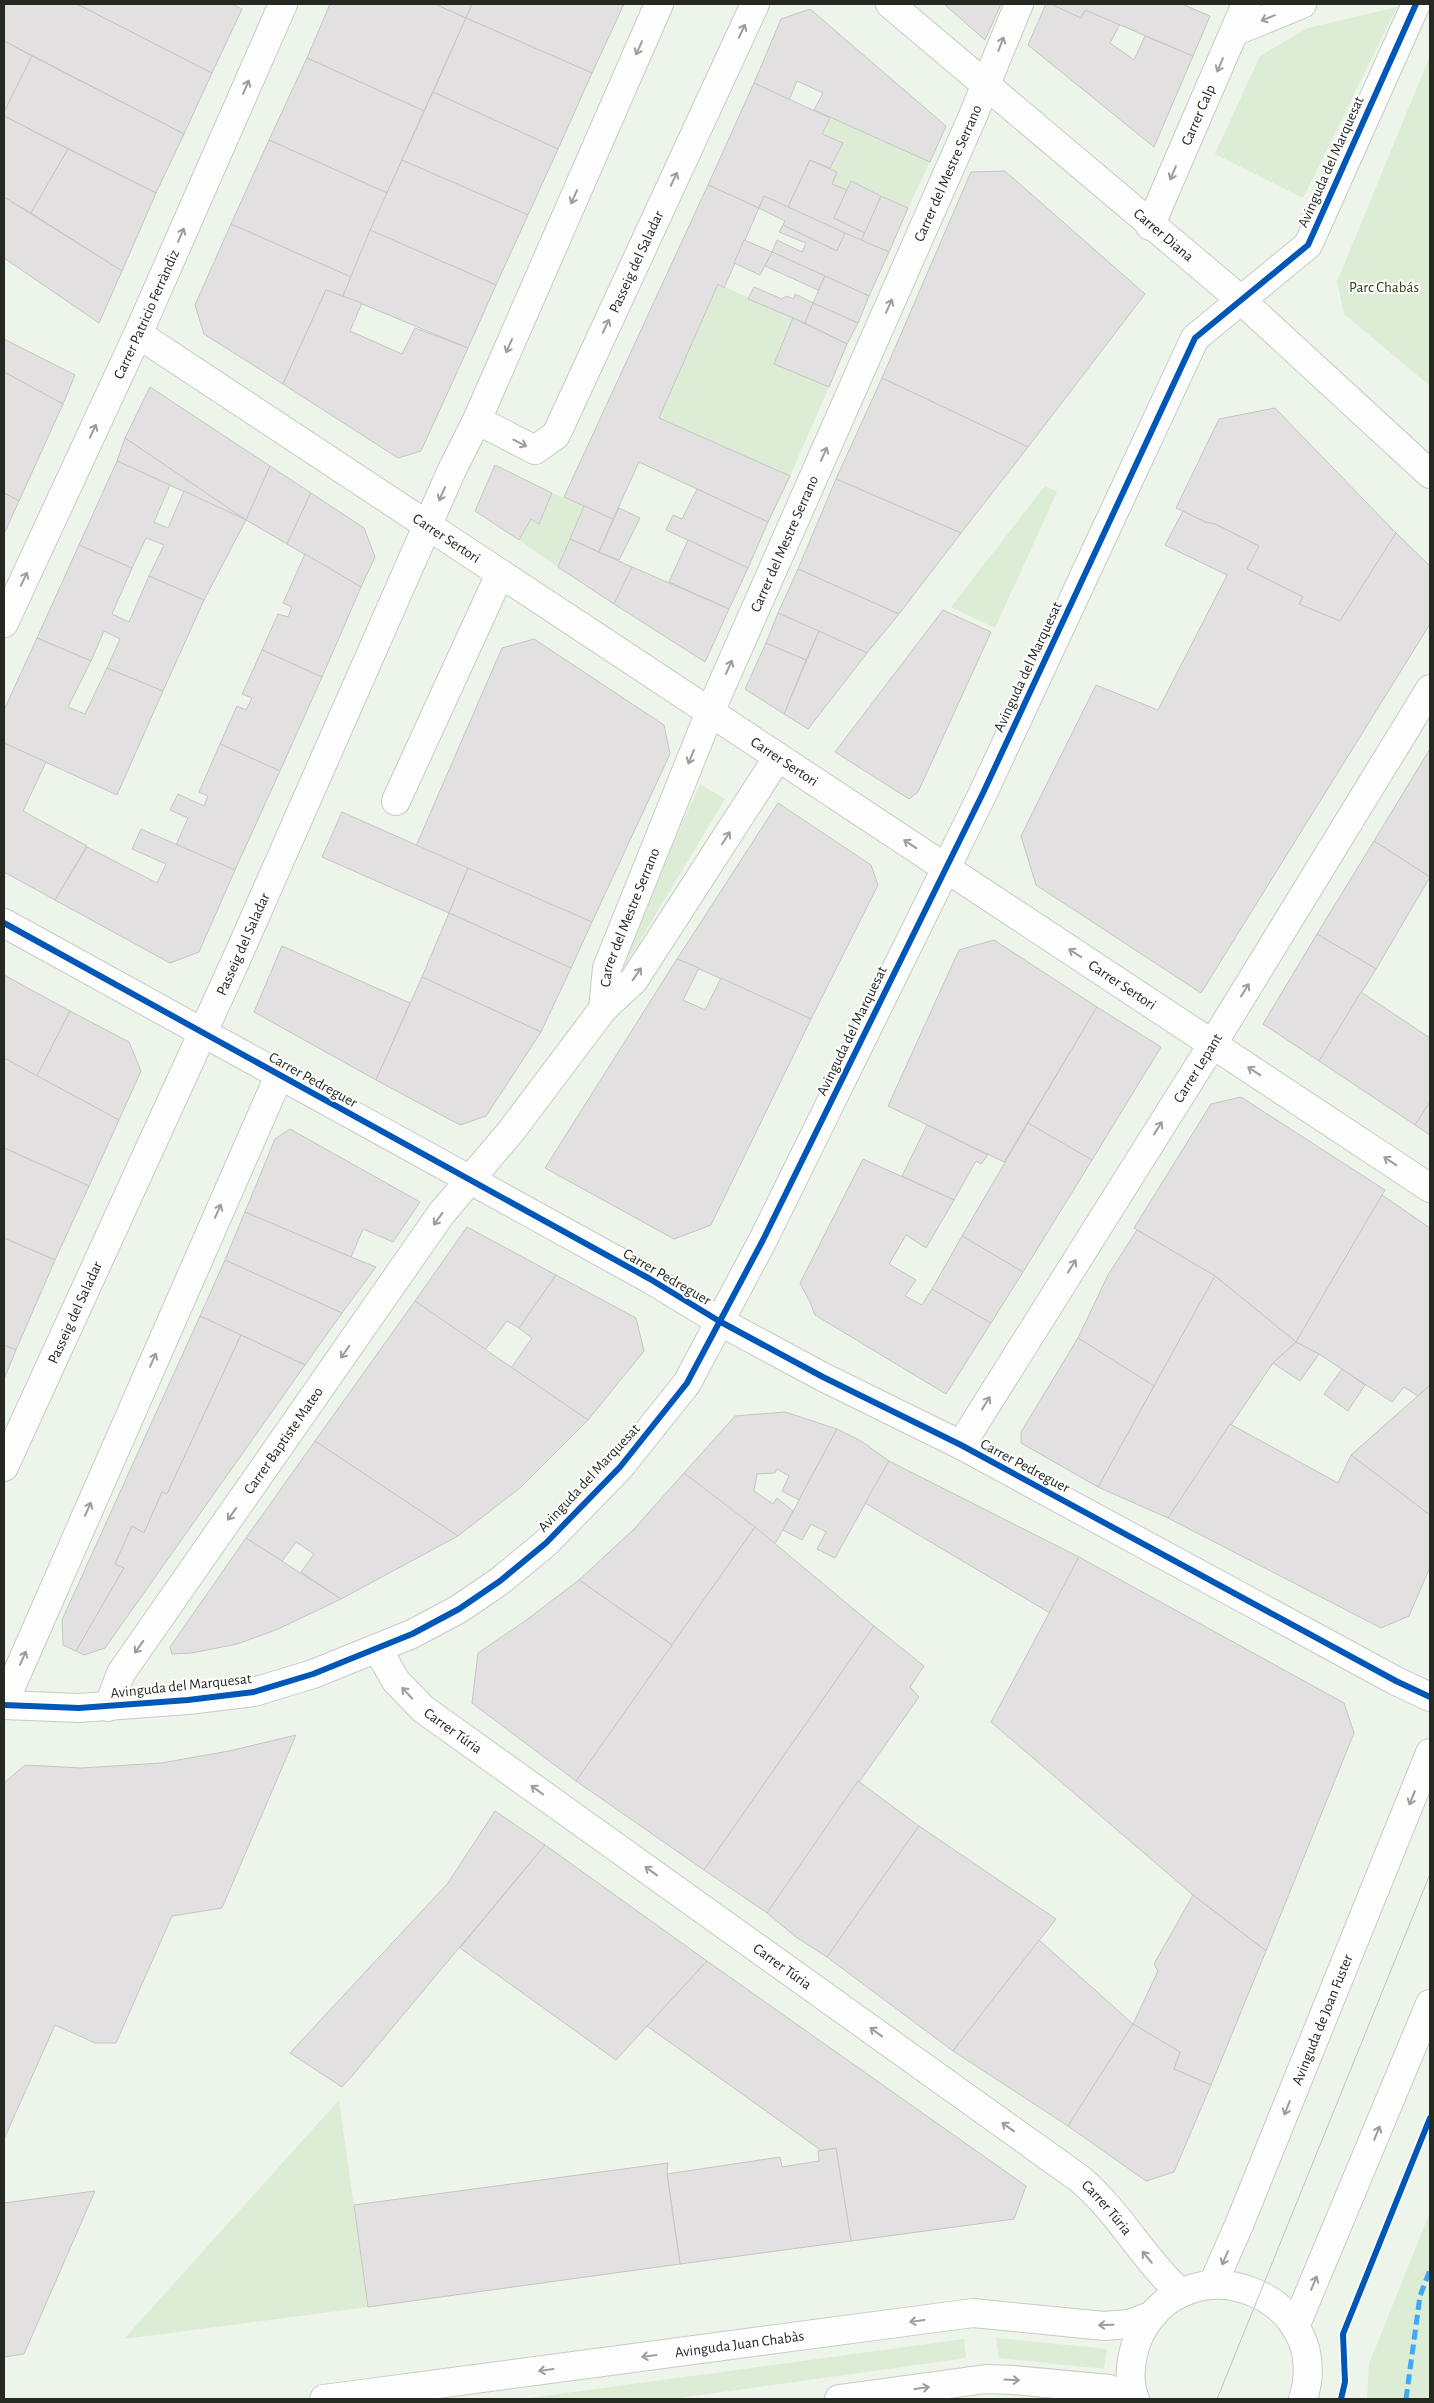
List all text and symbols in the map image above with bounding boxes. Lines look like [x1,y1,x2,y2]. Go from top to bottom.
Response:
one-way arrow [1261,13,1276,23]
one-way arrow [738,24,748,39]
one-way arrow [997,37,1006,52]
one-way arrow [634,40,644,55]
one-way arrow [1215,56,1224,72]
one-way arrow [243,79,252,94]
street label: Carrer Calp [1178,82,1218,148]
street label: Avinguda del Marquesat [1295,94,1367,230]
street label: Carrer del Mestre Serrano [911,103,984,244]
one-way arrow [1167,165,1177,180]
one-way arrow [670,172,680,187]
one-way arrow [569,189,579,204]
street label: Carrer Diana [1131,205,1197,264]
street label: Passeig del Saladar [606,208,666,315]
one-way arrow [177,228,187,243]
street label: Carrer Patricio Ferràndiz [111,247,182,381]
park label: Parc Chabás [1349,280,1419,295]
one-way arrow [885,299,895,314]
one-way arrow [602,319,612,334]
one-way arrow [504,338,514,353]
one-way arrow [89,424,98,439]
one-way arrow [513,438,528,448]
one-way arrow [819,447,829,462]
street label: Carrer del Mestre Serrano [748,473,821,614]
one-way arrow [436,486,446,501]
street label: Carrer Sertori [410,510,483,566]
one-way arrow [19,571,29,586]
street label: Avinguda del Marquesat [991,599,1065,734]
one-way arrow [725,660,735,675]
street label: Carrer Sertori [748,734,821,789]
one-way arrow [686,749,696,764]
one-way arrow [720,831,731,845]
one-way arrow [903,839,917,849]
street label: Carrer del Mestre Serrano [598,846,662,988]
street label: Passeig del Saladar [213,890,272,998]
one-way arrow [1068,947,1082,957]
street label: Carrer Sertori [1086,957,1159,1012]
street label: Avinguda del Marquesat [814,964,890,1098]
one-way arrow [632,967,642,981]
one-way arrow [1240,984,1250,998]
street label: Carrer Lepant [1170,1031,1225,1105]
street label: Carrer Pedreguer [266,1050,360,1111]
one-way arrow [1247,1066,1261,1076]
one-way arrow [1154,1121,1164,1135]
one-way arrow [1383,1156,1397,1166]
one-way arrow [214,1204,224,1219]
one-way arrow [433,1212,443,1226]
street label: Carrer Pedreguer [621,1246,714,1308]
street label: Passeig del Saladar [45,1259,105,1366]
one-way arrow [1068,1259,1078,1273]
one-way arrow [340,1345,350,1359]
one-way arrow [149,1353,159,1368]
street label: Carrer Baptiste Mateo [241,1384,326,1497]
one-way arrow [981,1397,991,1411]
street label: Avinguda del Marquesat [535,1421,643,1535]
street label: Carrer Pedreguer [978,1436,1072,1496]
one-way arrow [84,1502,94,1517]
one-way arrow [227,1507,237,1521]
one-way arrow [134,1640,144,1654]
one-way arrow [19,1651,29,1666]
street label: Avinguda del Marquesat [110,1671,253,1701]
one-way arrow [401,1687,413,1700]
street label: Carrer Túria [421,1705,485,1756]
one-way arrow [530,1785,544,1795]
one-way arrow [1407,1790,1416,1805]
one-way arrow [645,1866,658,1877]
street label: Carrer Túria [751,1940,814,1992]
street label: Avinguda de Joan Fuster [1289,1952,1355,2087]
one-way arrow [869,2027,883,2037]
one-way arrow [1281,2100,1291,2115]
one-way arrow [1001,2122,1015,2132]
one-way arrow [1373,2126,1382,2141]
street label: Carrer Túria [1079,2177,1135,2238]
one-way arrow [1220,2250,1230,2265]
one-way arrow [1142,2251,1153,2264]
one-way arrow [1311,2275,1320,2290]
one-way arrow [909,2316,925,2326]
one-way arrow [1098,2321,1114,2330]
street label: Avinguda Juan Chabàs [674,2328,805,2360]
one-way arrow [642,2351,658,2361]
one-way arrow [538,2365,554,2375]
one-way arrow [1004,2375,1020,2384]
one-way arrow [913,2383,929,2393]

